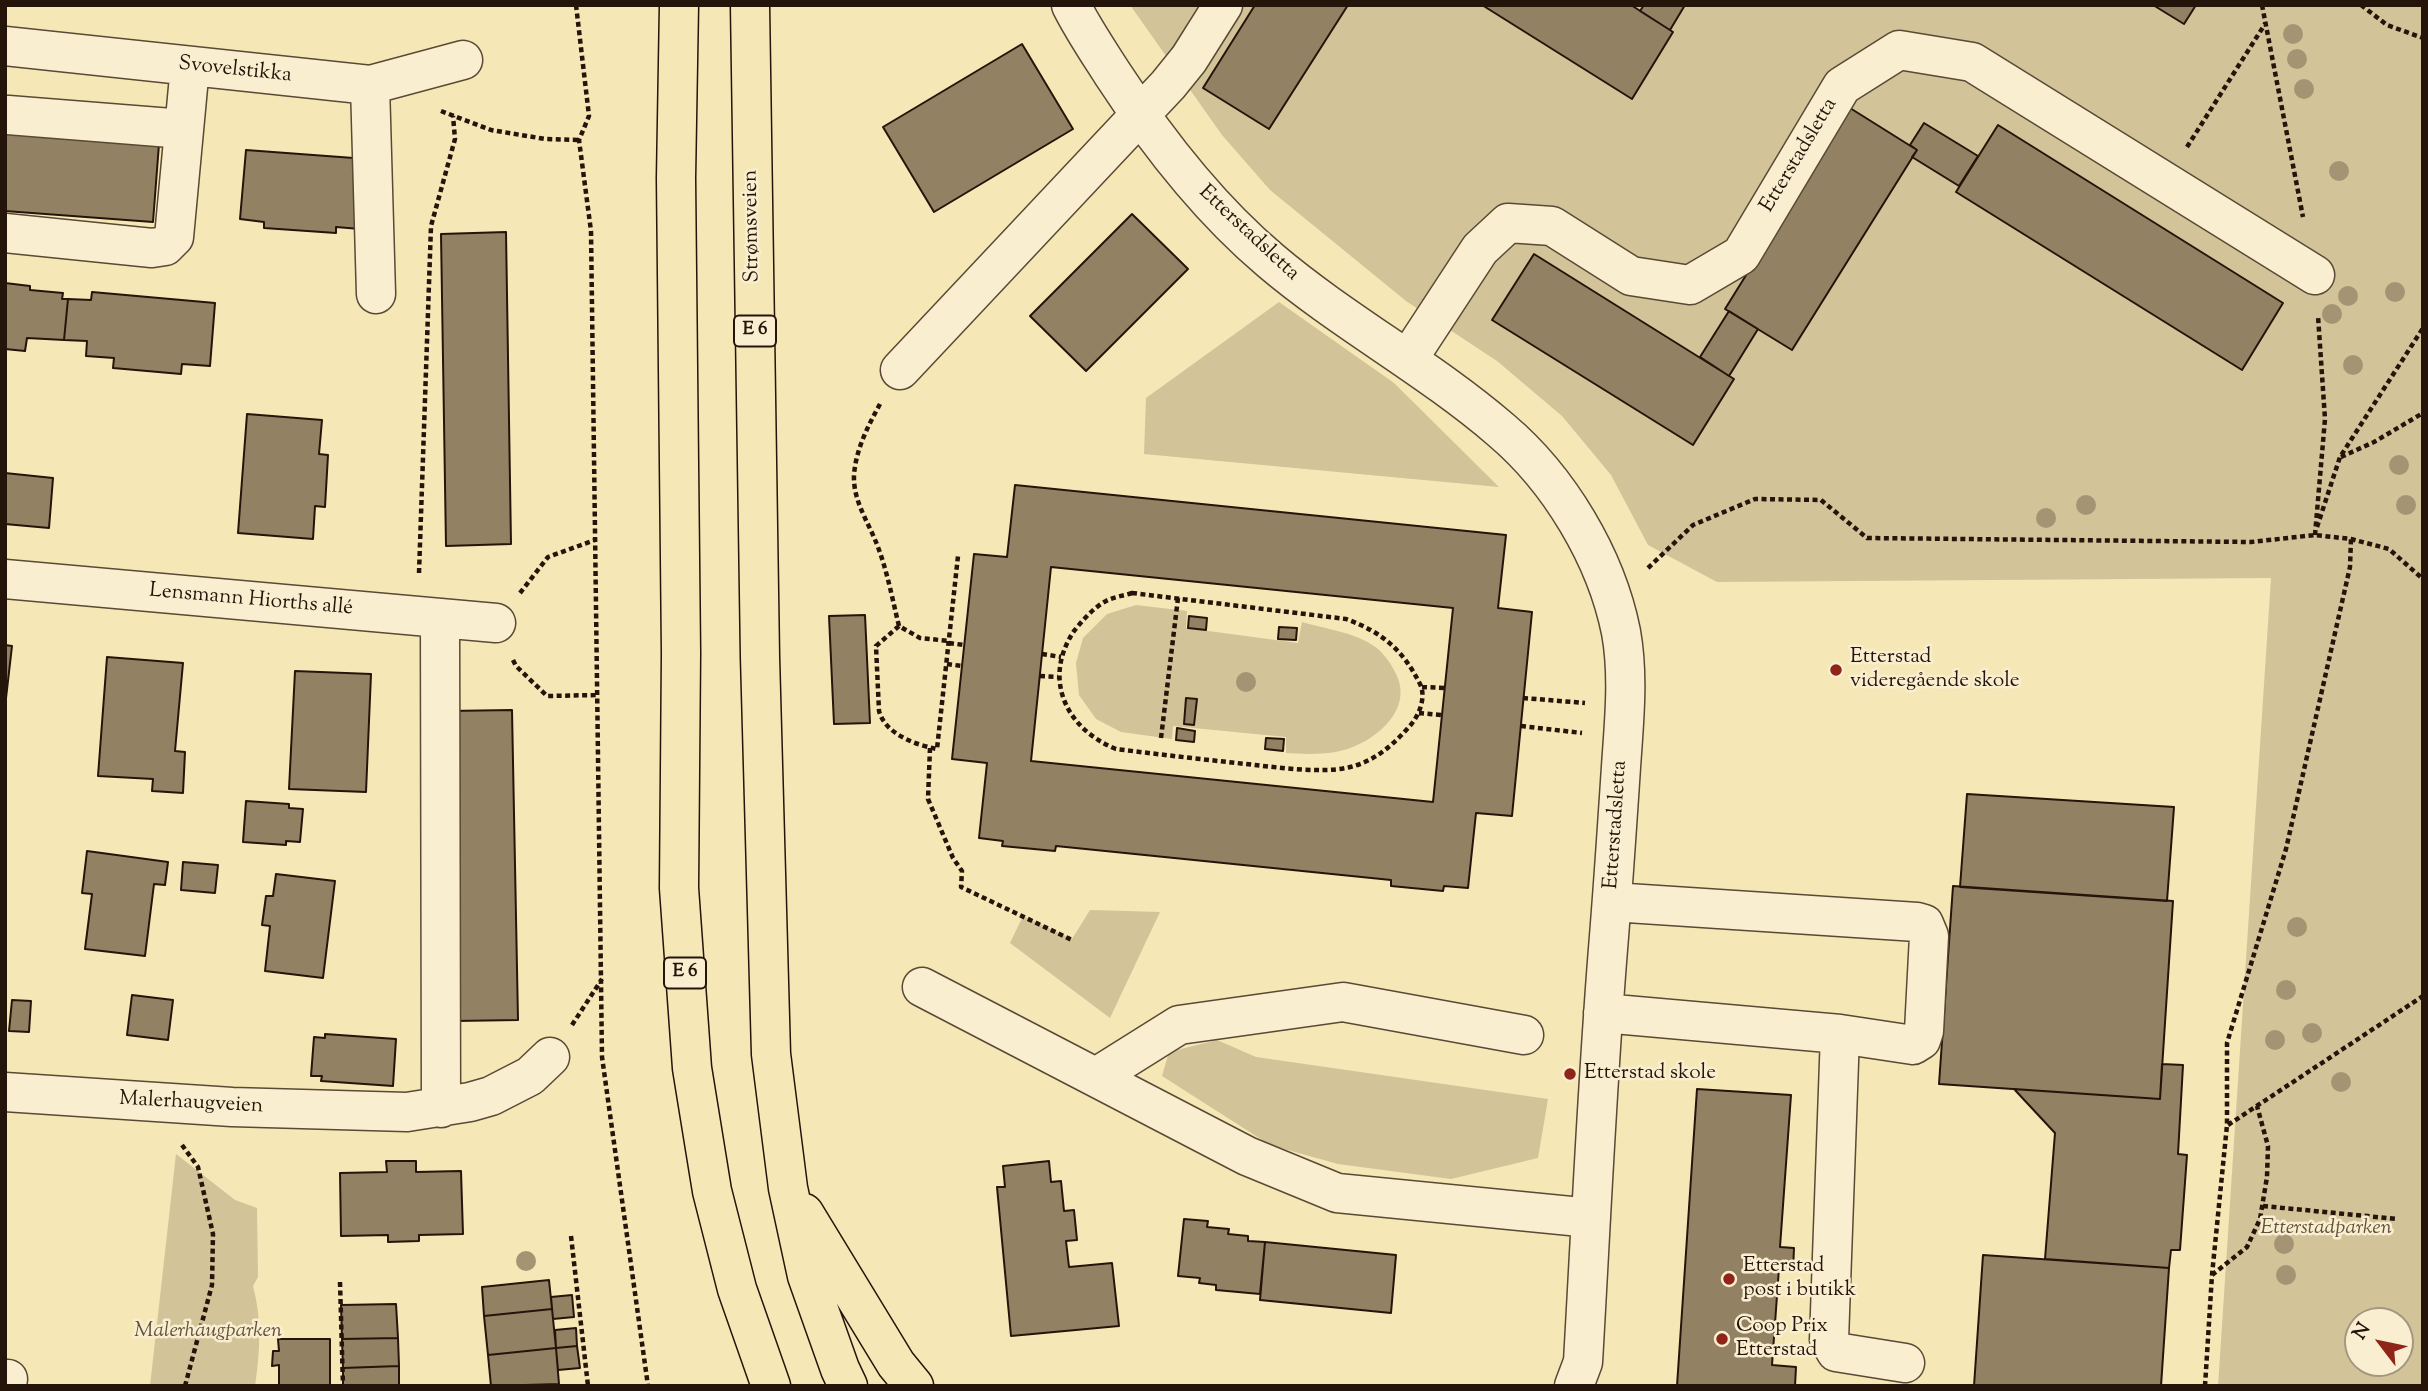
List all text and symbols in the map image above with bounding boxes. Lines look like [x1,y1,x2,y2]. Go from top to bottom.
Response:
street label: Svovelstikka [177,53,293,89]
street label: Etterstadsletta [1756,94,1844,218]
street label: Strømsveien [739,169,767,283]
street label: Etterstadsletta [1192,181,1304,287]
road number: E 6 [734,316,776,346]
street label: Lensmann Hiorths allé [148,580,354,622]
place label: Etterstad videregående skole [1850,645,2020,695]
marker: Etterstad videregående skole [1828,662,1844,678]
street label: Etterstadsletta [1600,760,1634,890]
road number: E 6 [664,958,706,988]
place label: Etterstad skole [1584,1061,1716,1087]
marker: Etterstad skole [1562,1066,1578,1082]
street label: Malerhaugveien [118,1088,264,1120]
park label: Etterstadparken [2260,1216,2392,1242]
place label: Etterstad post i butikk [1743,1254,1856,1304]
marker: Etterstad post i butikk [1721,1271,1737,1287]
north arrow [2344,1307,2414,1377]
place label: Coop Prix Etterstad [1736,1314,1828,1364]
text: N [2347,1318,2378,1345]
park label: Malerhaugparken [134,1319,282,1345]
marker: Coop Prix Etterstad [1714,1331,1730,1347]

